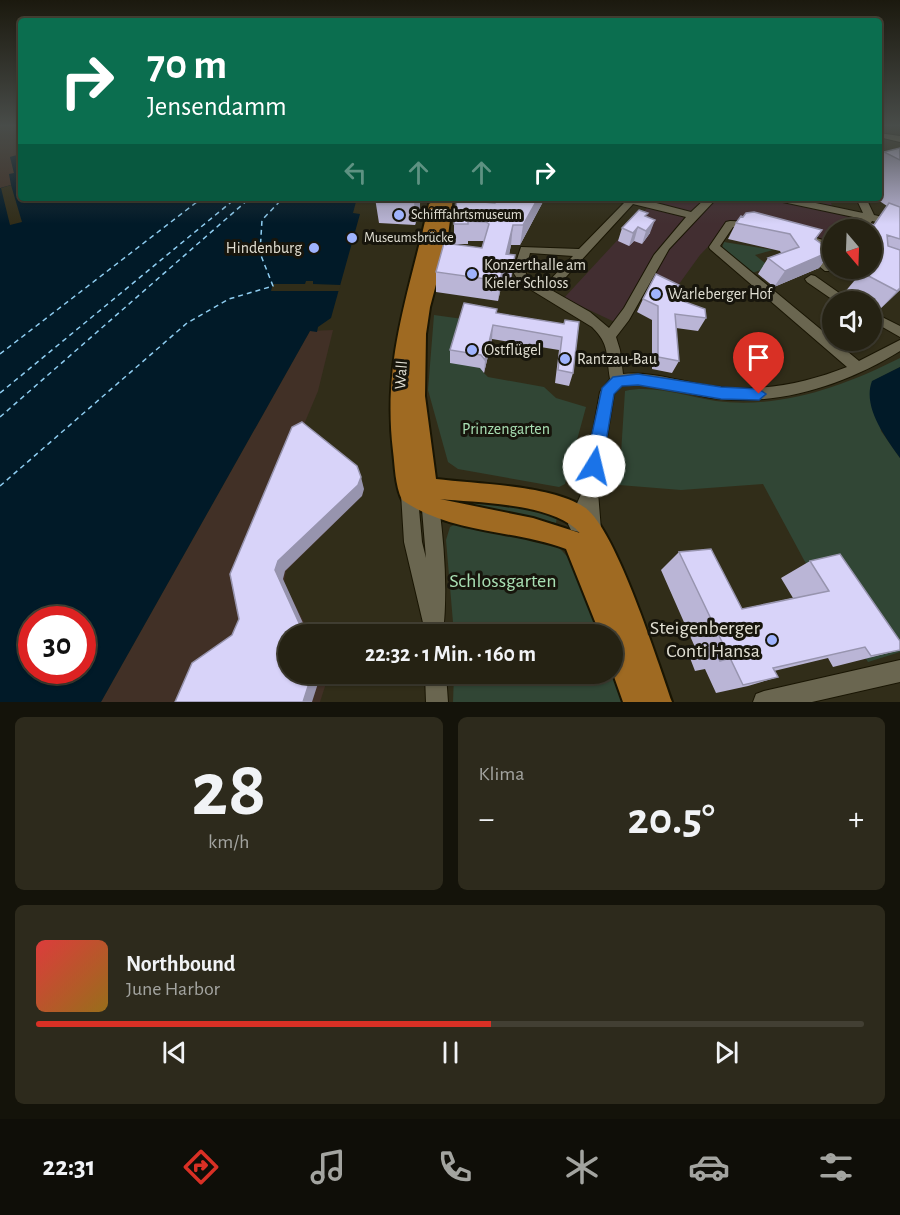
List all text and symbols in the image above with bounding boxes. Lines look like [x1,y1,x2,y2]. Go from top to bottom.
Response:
icon: right [48,42,126,120]
text: 70 m [147,44,227,86]
text: Jensendamm [147,93,287,120]
icon: left [339,156,372,189]
icon: ahead [402,156,435,189]
icon: ahead [465,156,498,189]
icon: right [528,156,561,189]
marker: Schifffahrtsmuseum [392,208,406,222]
place label: Schifffahrtsmuseum [411,208,522,222]
north arrow [822,219,882,279]
map controls [822,219,882,351]
marker: Museumsbrücke [345,231,359,245]
place label: Museumsbrücke [364,231,454,245]
place label: Hindenburg [226,240,302,256]
marker: Hindenburg [307,241,321,255]
place label: Konzerthalle am Kieler Schloss [484,257,586,291]
marker: Konzerthalle am Kieler Schloss [465,267,479,281]
place label: Warleberger Hof [668,286,773,302]
marker: Warleberger Hof [649,287,663,301]
button: sound [822,291,882,351]
pin [733,332,784,394]
icon: arrive [742,341,775,374]
place label: Ostflügel [484,342,542,358]
marker: Ostflügel [465,343,479,357]
place label: Rantzau-Bau [577,351,657,367]
marker: Rantzau-Bau [558,352,572,366]
street label: Wall [392,360,410,390]
park label: Prinzengarten [462,421,550,437]
position arrow [562,434,626,498]
park label: Schlossgarten [449,571,557,591]
speed limit sign: 30 [18,606,96,684]
place label: Steigenberger Conti Hansa [650,618,761,661]
marker: Steigenberger Conti Hansa [765,633,779,647]
text: 22:32 · 1 Min. · 160 m [365,643,536,665]
text: 28 [191,752,266,830]
text: Klima [479,764,524,784]
text: 20.5° [627,797,715,842]
text: − [479,803,494,836]
text: + [848,803,864,836]
text: km/h [208,832,249,852]
text: Northbound [126,953,235,975]
text: June Harbor [126,979,220,999]
icon: previous [158,1036,191,1069]
icon: pause [434,1036,467,1069]
icon: next [710,1036,743,1069]
icon: directions [180,1146,222,1188]
icon: music [307,1146,349,1188]
icon: phone [434,1146,476,1188]
icon: climate [561,1146,603,1188]
icon: car [688,1146,730,1188]
icon: filters [815,1146,857,1188]
text: 22:31 [43,1153,95,1180]

